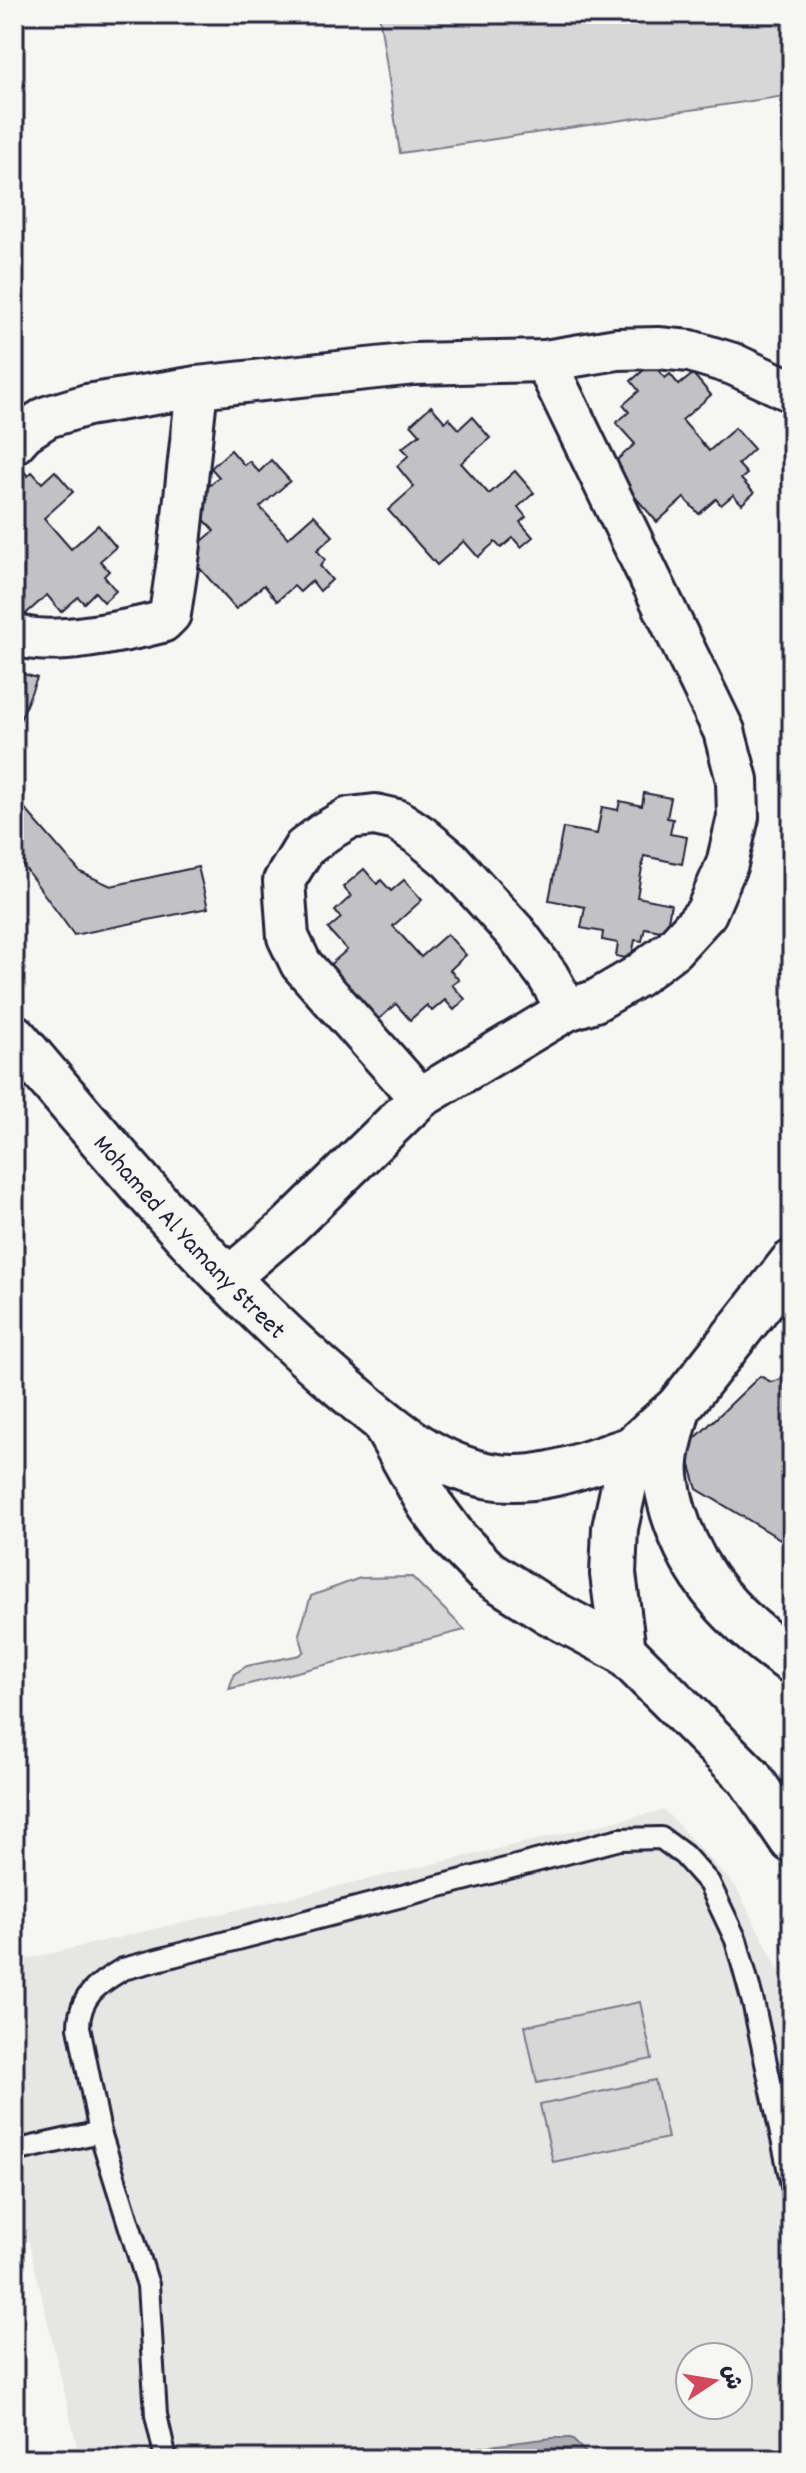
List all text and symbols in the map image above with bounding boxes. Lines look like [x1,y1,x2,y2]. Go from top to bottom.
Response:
street label: Mohamed Al Yamany Street [83,1128,293,1350]
north arrow [674,2341,754,2421]
text: ش [712,2363,748,2393]

